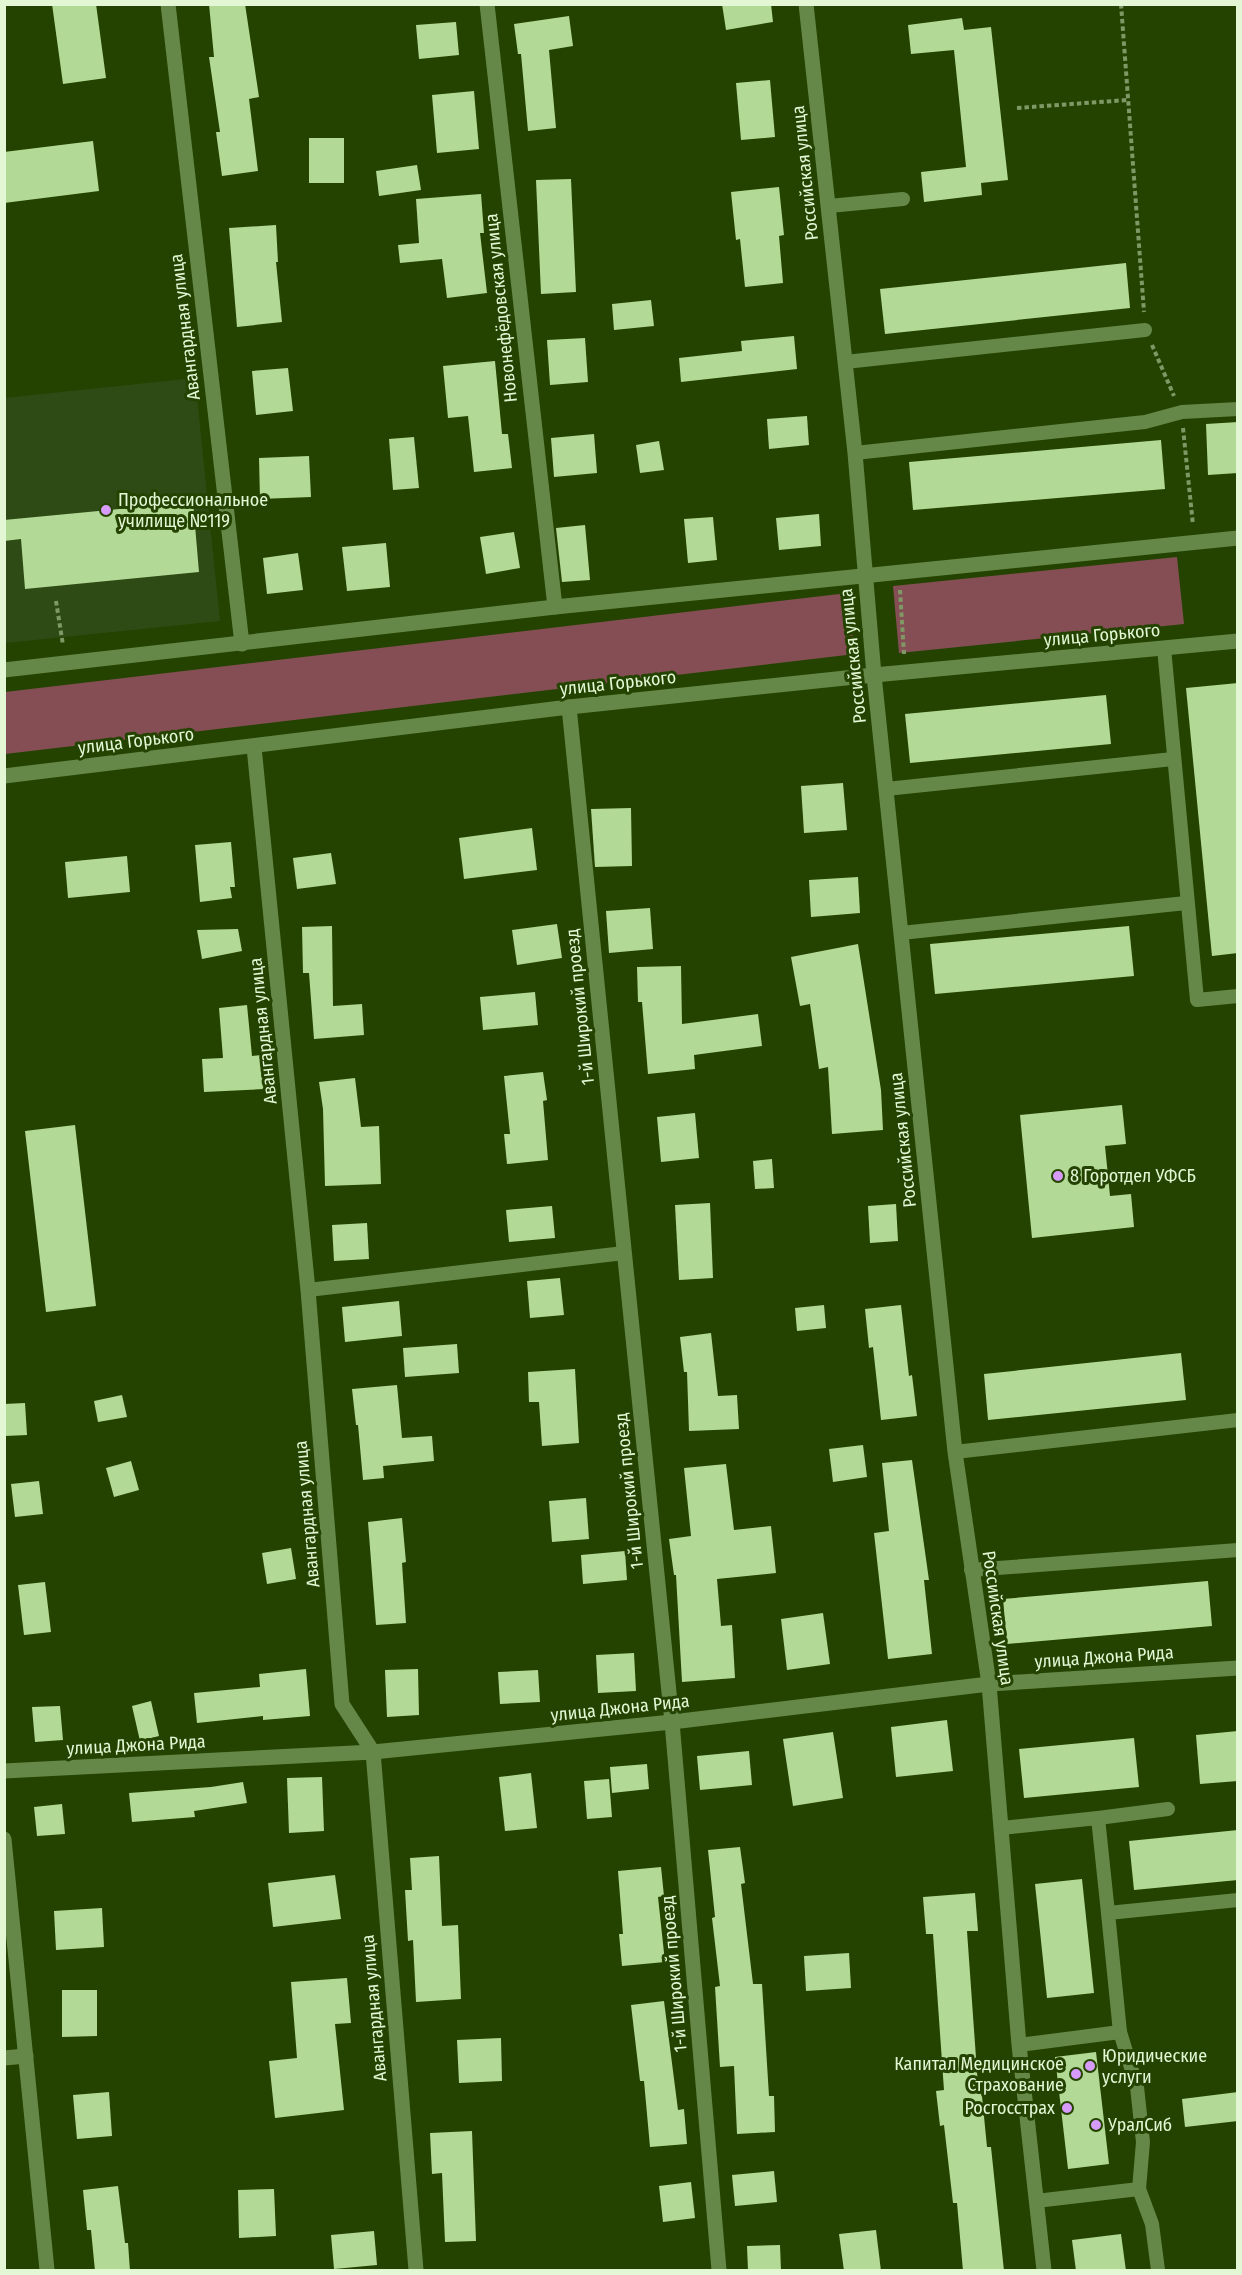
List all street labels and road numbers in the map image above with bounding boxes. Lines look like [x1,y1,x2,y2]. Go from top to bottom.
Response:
street label: Российская улица [787,104,823,242]
street label: Новонефёдовская улица [480,212,522,403]
street label: Авангардная улица [165,253,205,401]
street label: Российская улица [835,587,871,725]
street label: улица Горького [1043,619,1161,651]
street label: улица Горького [559,666,677,700]
street label: улица Горького [77,723,195,759]
street label: 1-й Широкий проезд [561,928,599,1086]
street label: Авангардная улица [244,957,282,1105]
street label: Российская улица [885,1071,921,1209]
street label: 1-й Широкий проезд [610,1412,648,1570]
street label: Авангардная улица [290,1440,324,1588]
street label: Российская улица [978,1549,1018,1687]
street label: улица Джона Рида [1034,1641,1174,1673]
street label: улица Джона Рида [550,1690,691,1726]
street label: улица Джона Рида [66,1730,206,1760]
street label: 1-й Широкий проезд [656,1895,692,2053]
street label: Авангардная улица [357,1934,391,2082]

